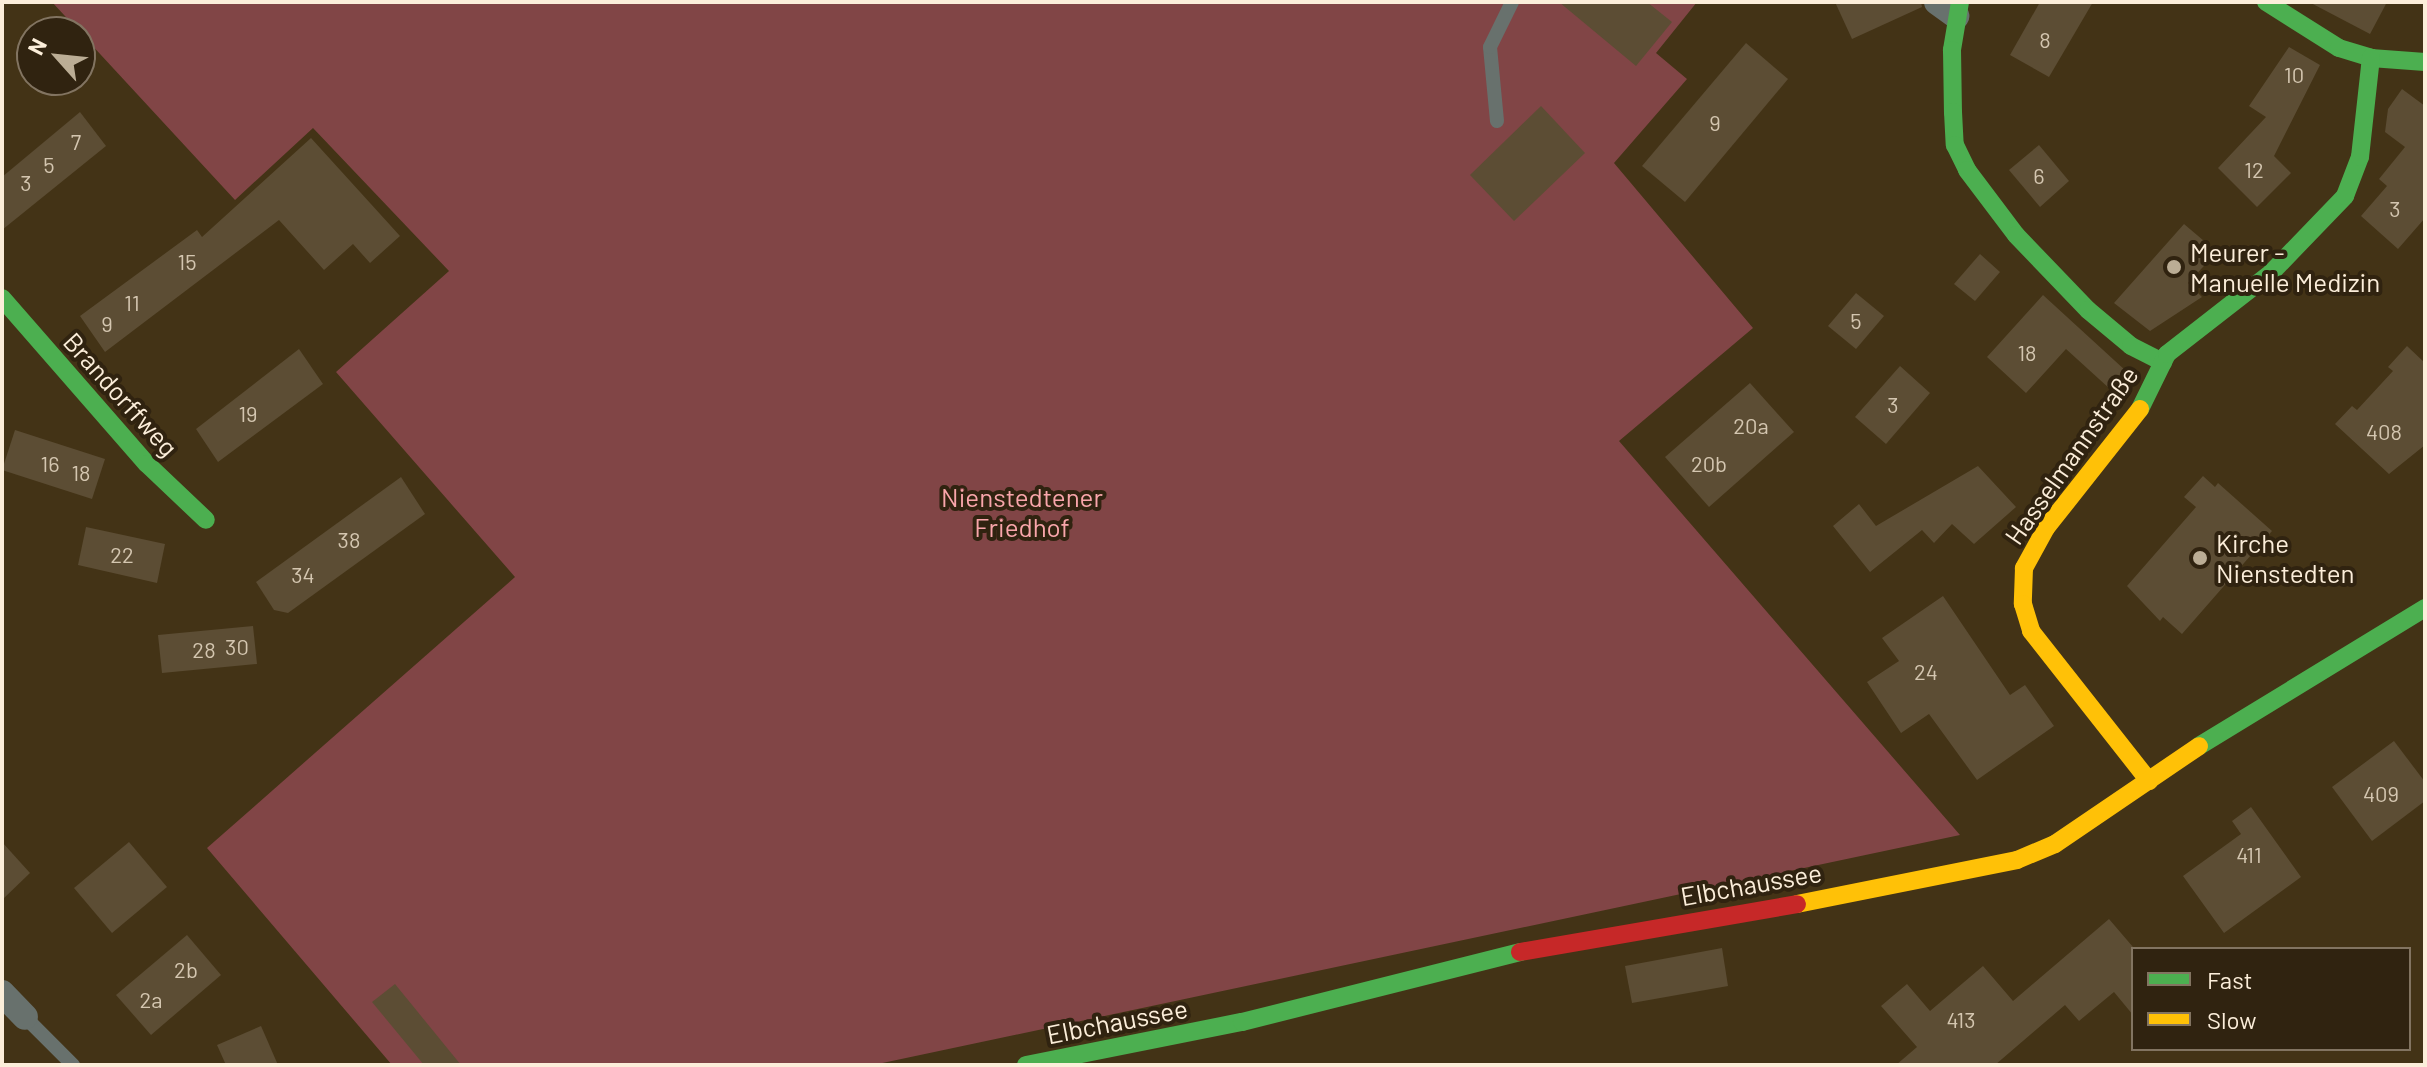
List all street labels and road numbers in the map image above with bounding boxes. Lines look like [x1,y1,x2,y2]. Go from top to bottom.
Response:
street label: Brandorffweg [57,326,185,462]
street label: Hasselmannstraße [1998,360,2144,550]
street label: Elbchaussee [1678,856,1824,912]
street label: Elbchaussee [1044,992,1190,1050]

